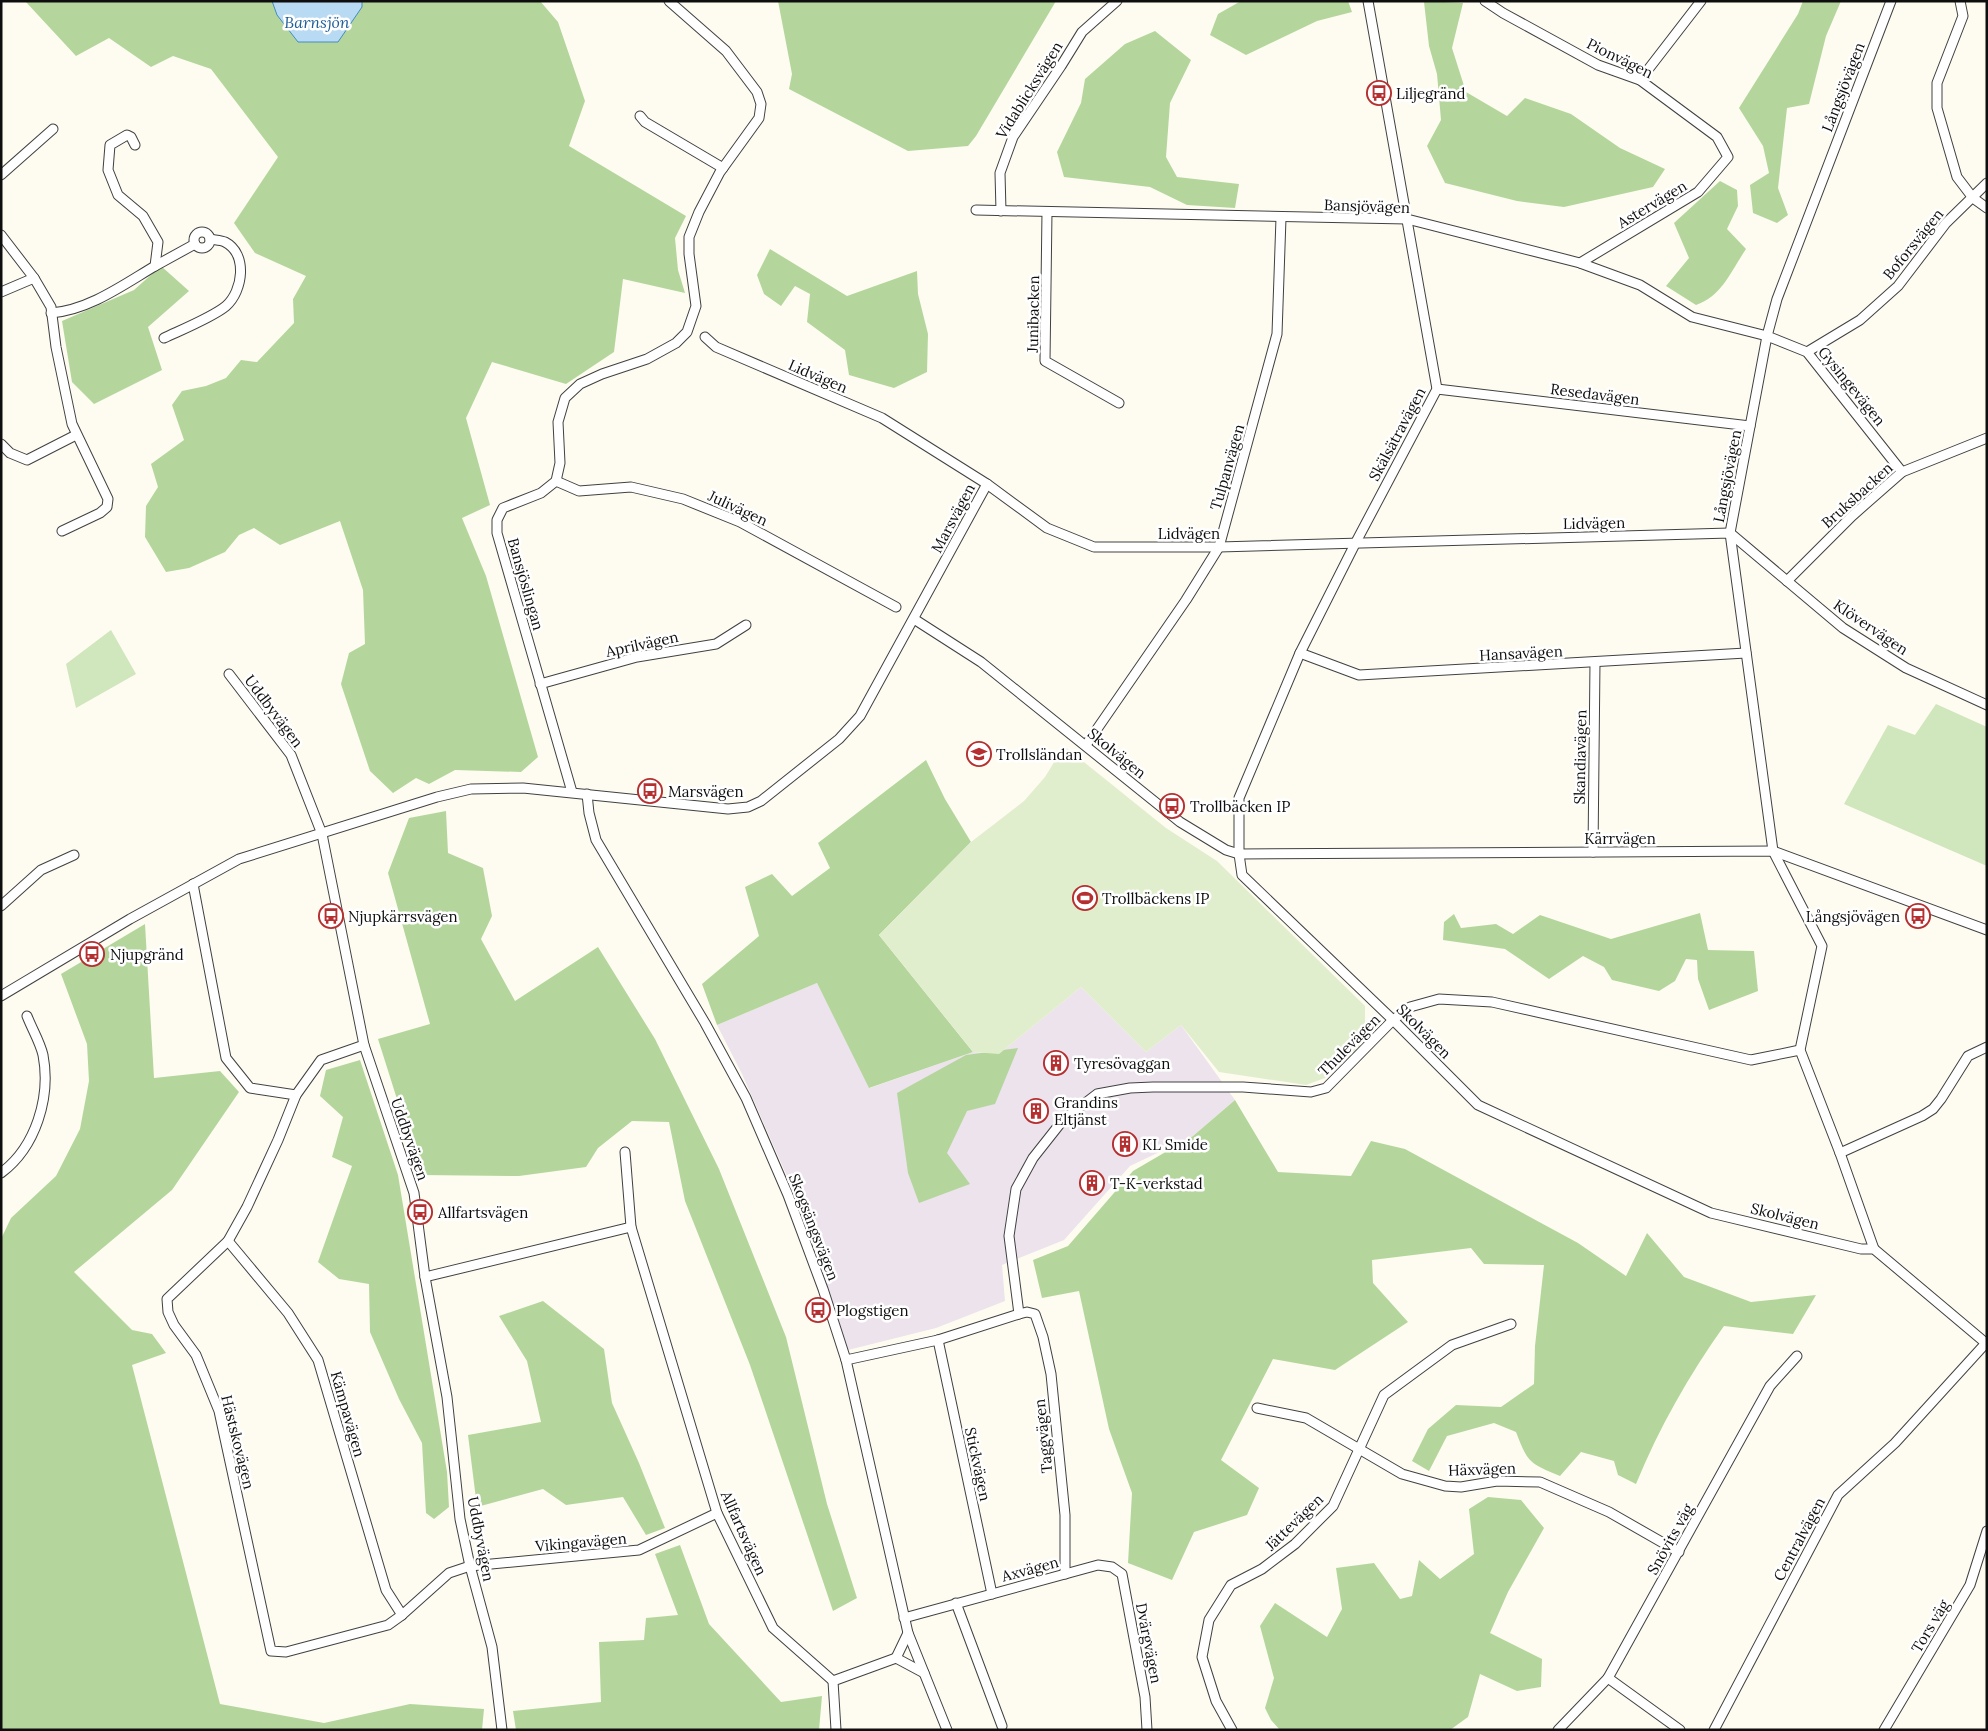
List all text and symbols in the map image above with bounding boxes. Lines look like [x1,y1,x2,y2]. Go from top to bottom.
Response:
water label: Barnsjön [284,12,350,32]
street label: Pionvägen [1584,34,1656,82]
street label: Vidablicksvägen [991,38,1067,143]
street label: Långsjövägen [1817,40,1869,134]
bus stop icon: Liljegränd [1366,80,1392,106]
place label: Liljegränd [1396,84,1466,103]
street label: Astervägen [1613,176,1690,233]
street label: Bansjövägen [1324,195,1410,217]
street label: Boforsvägen [1879,205,1947,283]
street label: Junibacken [1023,275,1043,354]
street label: Gysingevägen [1814,343,1890,429]
street label: Lidvägen [786,355,850,397]
street label: Resedavägen [1549,379,1641,409]
street label: Skälsätravägen [1364,384,1430,484]
street label: Tulpanvägen [1206,422,1248,512]
street label: Långsjövägen [1709,428,1745,524]
street label: Bruksbacken [1817,458,1897,532]
street label: Marsvägen [927,480,979,556]
street label: Julivägen [704,486,771,530]
street label: Lidvägen [1563,513,1625,533]
street label: Lidvägen [1158,524,1220,543]
street label: Bansjöslingan [504,536,548,632]
street label: Klövervägen [1830,595,1912,659]
street label: Aprilvägen [603,627,680,661]
street label: Hansavägen [1479,641,1563,665]
street label: Uddbyvägen [241,671,307,751]
street label: Skandiavägen [1570,709,1590,805]
street label: Skolvägen [1084,724,1150,782]
school or university icon: Trollsländan [966,741,992,767]
place label: Trollsländan [996,745,1082,764]
bus stop icon: Marsvägen [637,778,663,804]
place label: Marsvägen [668,782,744,801]
bus stop icon: Trollbäcken IP [1159,793,1185,819]
place label: Trollbäcken IP [1190,797,1290,816]
street label: Kärrvägen [1584,829,1656,848]
sports icon: Trollbäckens IP [1072,885,1098,911]
place label: Trollbäckens IP [1102,889,1209,908]
bus stop icon: Njupkärrsvägen [318,903,344,929]
bus stop icon: Långsjövägen [1905,903,1931,929]
place label: Njupkärrsvägen [348,907,458,926]
place label: Långsjövägen [1806,907,1900,926]
bus stop icon: Njupgränd [79,941,105,967]
place label: Njupgränd [110,945,184,964]
street label: Skolvägen [1393,1000,1455,1062]
street label: Thulevägen [1314,1010,1384,1080]
building icon: Tyresövaggan [1043,1050,1069,1076]
place label: Tyresövaggan [1074,1054,1170,1073]
place label: Grandins Eltjänst [1054,1093,1118,1129]
street label: Uddbyvägen [387,1095,433,1183]
building icon: Grandins Eltjänst [1023,1098,1049,1124]
building icon: KL Smide [1112,1131,1138,1157]
place label: KL Smide [1142,1135,1208,1154]
building icon: T-K-verkstad [1079,1170,1105,1196]
street label: Skogsängsvägen [785,1171,843,1283]
place label: T-K-verkstad [1110,1174,1203,1193]
street label: Skolvägen [1749,1198,1821,1234]
bus stop icon: Allfartsvägen [407,1199,433,1225]
place label: Allfartsvägen [437,1203,528,1222]
bus stop icon: Plogstigen [805,1297,831,1323]
place label: Plogstigen [836,1301,909,1320]
street label: Kämpavägen [327,1369,369,1459]
street label: Hästskovägen [217,1393,259,1491]
street label: Taggvägen [1030,1398,1056,1474]
street label: Stickvägen [961,1425,995,1503]
street label: Häxvägen [1448,1458,1516,1480]
street label: Allfartsvägen [717,1487,771,1578]
street label: Jättevägen [1260,1490,1327,1555]
street label: Centralvägen [1769,1494,1829,1584]
street label: Uddbyvägen [463,1495,499,1583]
street label: Snövits väg [1643,1499,1698,1578]
street label: Vikingavägen [534,1529,627,1556]
street label: Axvägen [998,1552,1061,1586]
street label: Tors väg [1907,1595,1954,1656]
street label: Dvärgvägen [1132,1601,1166,1685]

